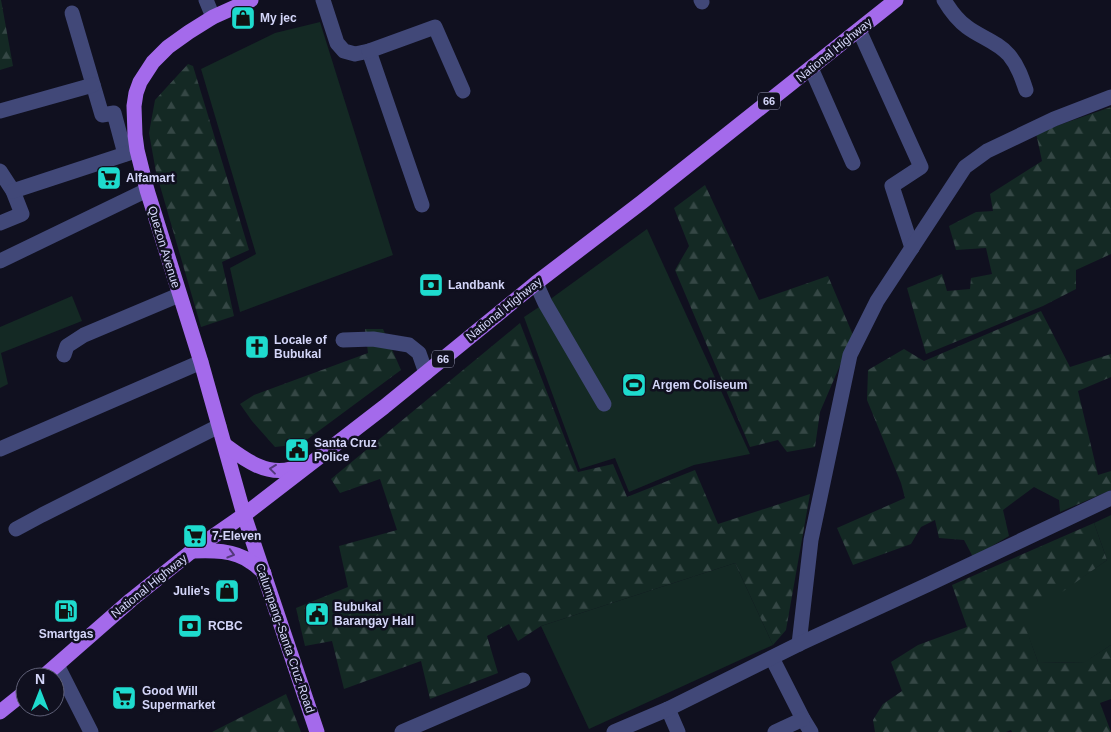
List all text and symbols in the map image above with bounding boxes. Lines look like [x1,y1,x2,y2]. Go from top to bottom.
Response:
shop icon: My jec [230,5,256,31]
place label: My jec [260,11,297,25]
street label: National Highway [793,15,875,85]
road number: 66 [758,92,780,110]
supermarket icon: Alfamart [96,165,122,191]
place label: Alfamart [126,171,175,185]
street label: Quezon Avenue [145,204,183,290]
bank icon: Landbank [418,272,444,298]
street label: National Highway [463,274,545,344]
place label: Landbank [448,278,505,292]
place label: Locale of Bubukal [274,333,328,361]
church icon: Locale of Bubukal [244,334,270,360]
road number: 66 [432,350,454,368]
sports icon: Argem Coliseum [621,372,647,398]
place label: Argem Coliseum [652,378,747,392]
place label: Santa Cruz Police [314,436,377,464]
public building icon: Santa Cruz Police [284,437,310,463]
one-way arrow [268,464,276,475]
supermarket icon: 7-Eleven [182,523,208,549]
place label: 7-Eleven [212,529,261,543]
one-way arrow [226,548,234,558]
street label: National Highway [108,551,190,621]
street label: Calumpang-Santa Cruz Road [253,561,317,715]
shop icon: Julie's [214,578,240,604]
place label: Julie's [173,584,210,598]
fuel station icon: Smartgas [53,598,79,624]
place label: Bubukal Barangay Hall [334,600,414,628]
public building icon: Bubukal Barangay Hall [304,601,330,627]
bank icon: RCBC [177,613,203,639]
place label: RCBC [208,619,243,633]
place label: Smartgas [39,627,94,641]
north arrow [15,667,65,717]
text: N [35,671,45,687]
place label: Good Will Supermarket [142,684,215,712]
supermarket icon: Good Will Supermarket [111,685,137,711]

